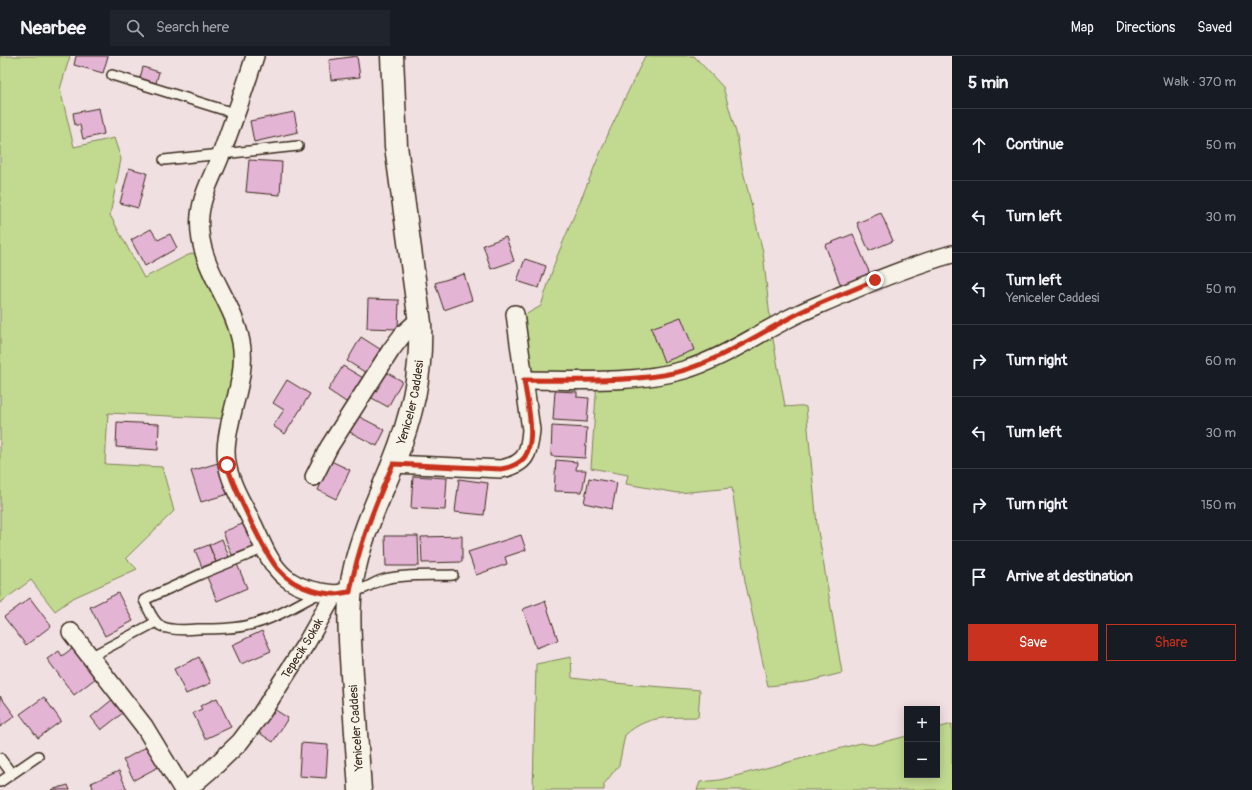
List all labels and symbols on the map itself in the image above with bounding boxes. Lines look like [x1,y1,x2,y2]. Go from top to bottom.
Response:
route end [866,271,884,289]
street label: Yeniceler Caddesi [394,360,427,448]
route start [218,456,236,474]
street label: Tepecik Sokak [278,616,327,682]
street label: Yeniceler Caddesi [346,684,367,772]

